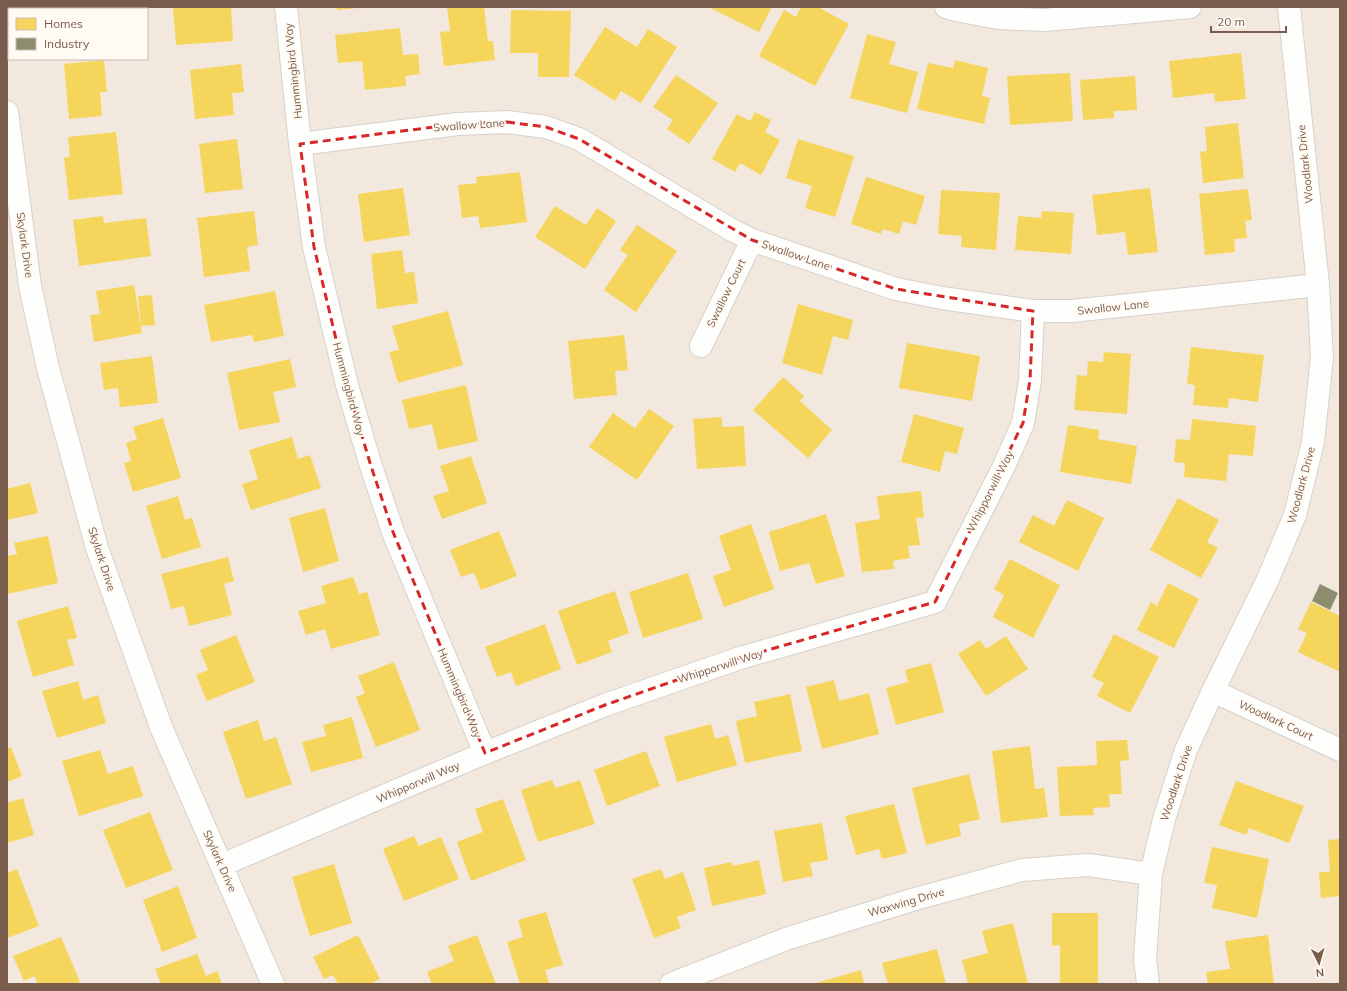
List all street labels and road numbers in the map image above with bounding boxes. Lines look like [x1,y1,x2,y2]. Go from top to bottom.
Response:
street label: Hummingbird Way [281,22,305,120]
street label: Swallow Lane [433,116,505,134]
street label: Woodlark Drive [1294,124,1316,204]
street label: Skylark Drive [13,211,37,279]
street label: Swallow Lane [760,237,832,273]
street label: Swallow Court [703,256,749,330]
street label: Swallow Lane [1077,296,1149,318]
street label: Hummingbird Way [330,341,368,438]
street label: Woodlark Drive [1284,445,1318,525]
street label: Whipporwill Way [963,448,1017,534]
street label: Skylark Drive [85,525,119,593]
street label: Whipporwill Way [675,645,765,686]
street label: Hummingbird Way [435,646,485,740]
street label: Woodlark Court [1237,697,1316,743]
street label: Woodlark Drive [1157,743,1195,823]
street label: Whipporwill Way [374,758,462,806]
street label: Skylark Drive [200,828,240,894]
street label: Waxwing Drive [866,884,946,920]

